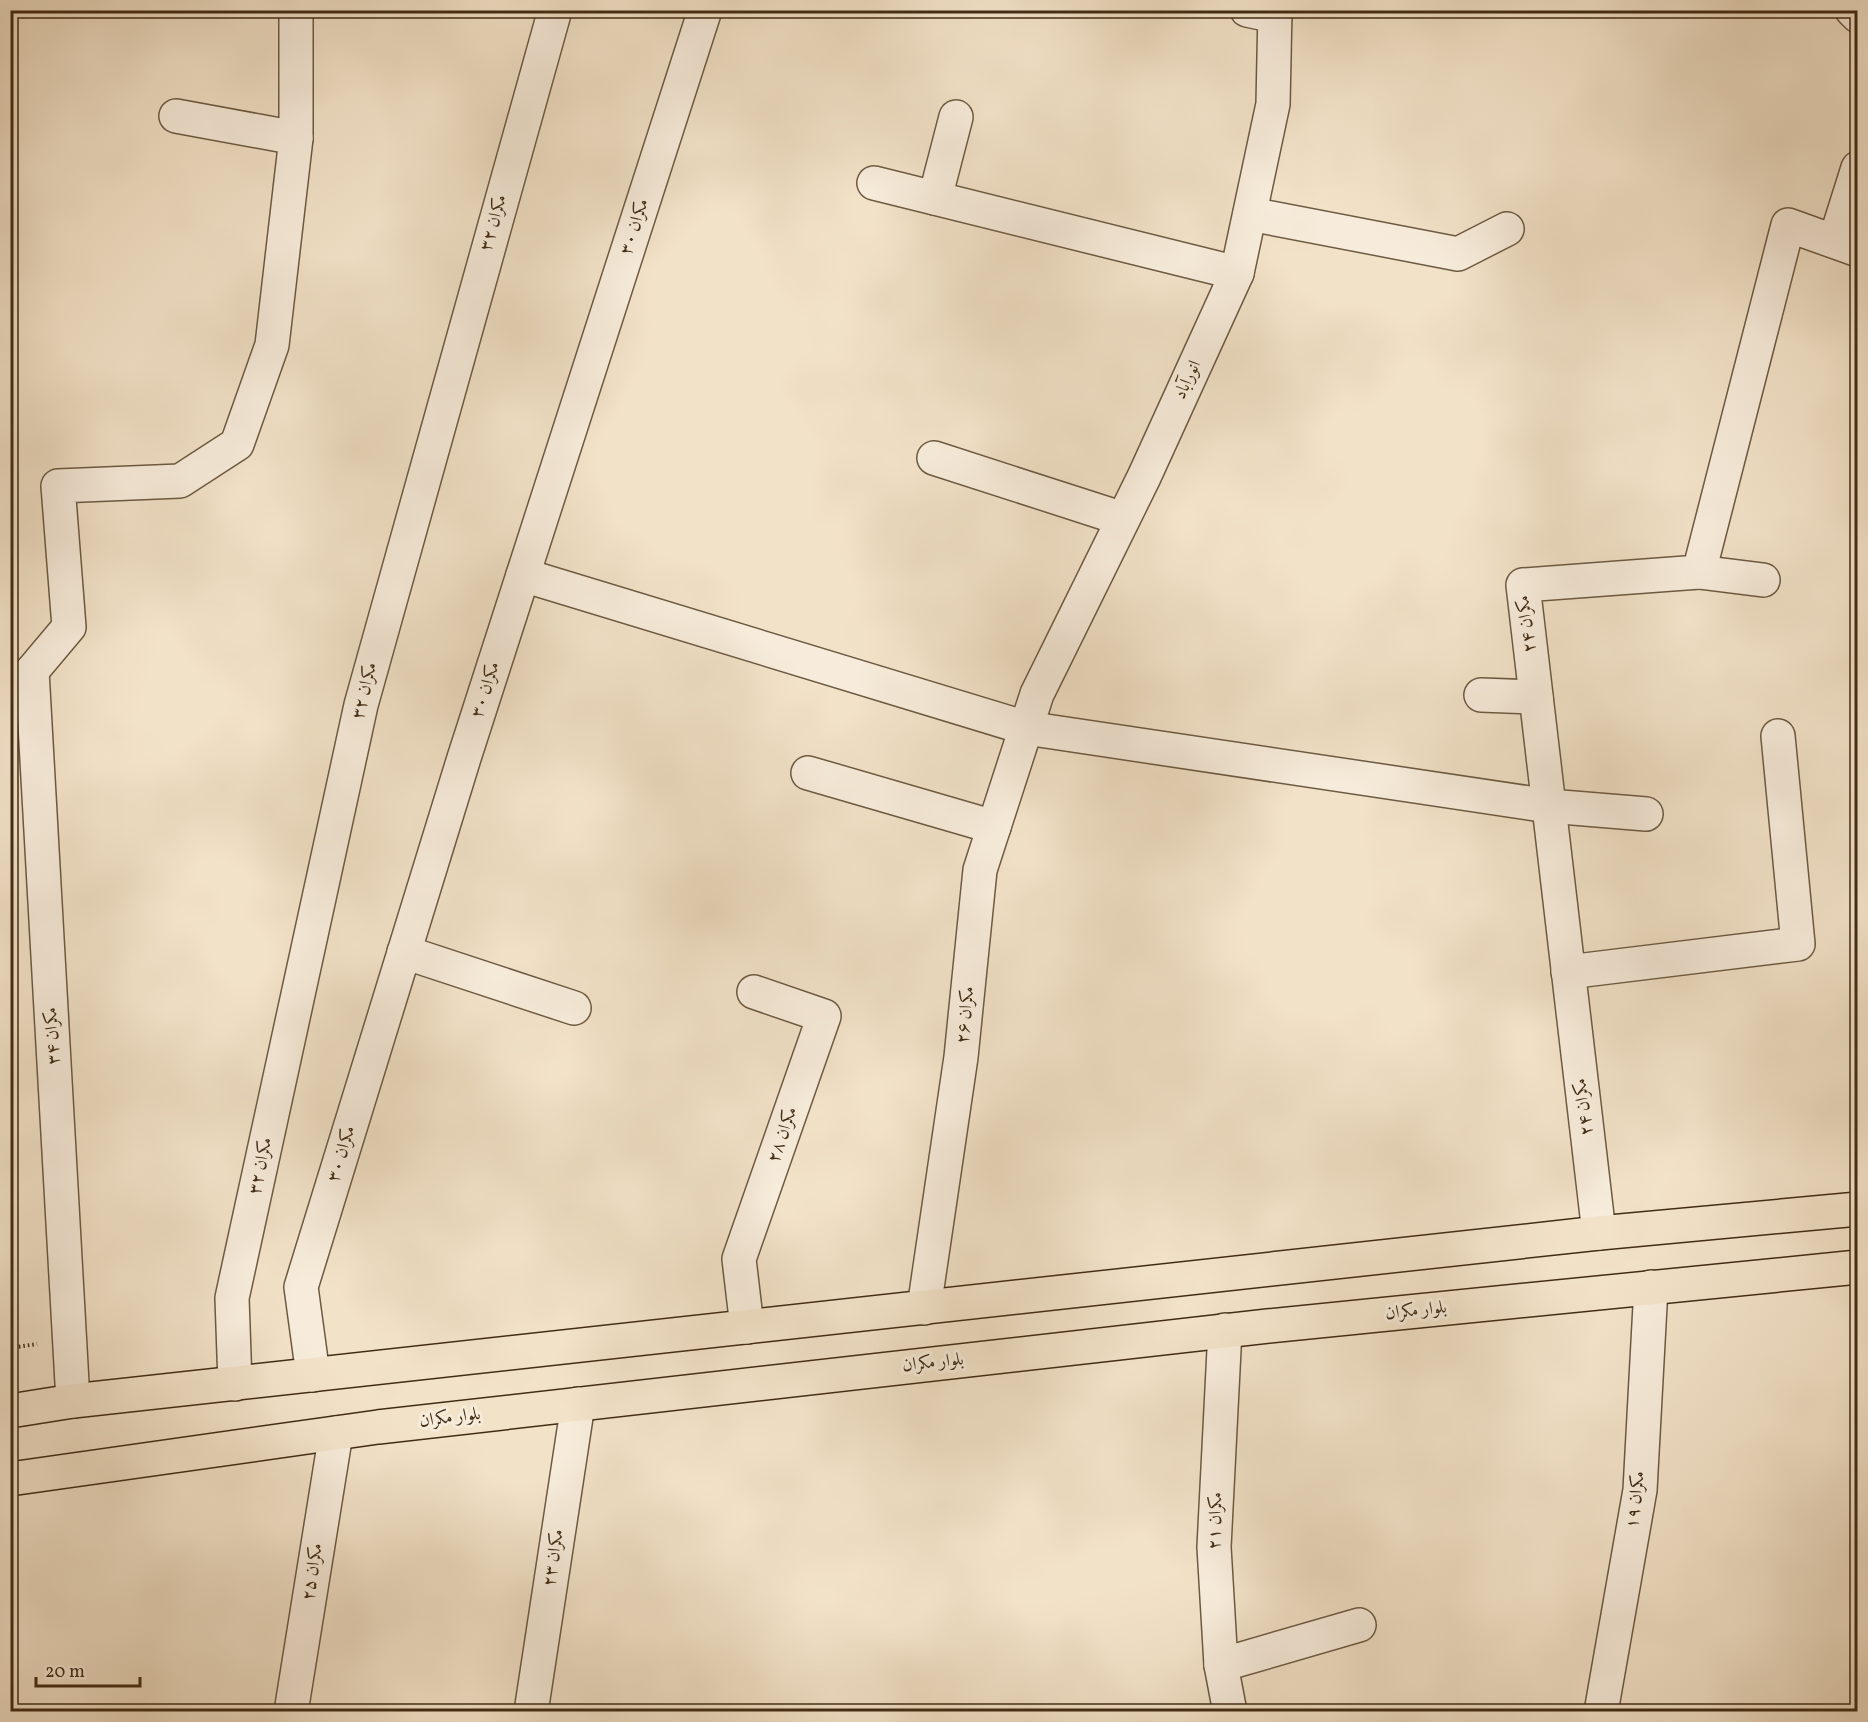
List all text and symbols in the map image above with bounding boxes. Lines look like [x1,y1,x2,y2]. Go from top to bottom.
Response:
street label: مکران ۳۲ [474,192,514,254]
street label: مکران ۳۰ [614,196,656,258]
street label: انورآباد [1168,356,1208,404]
street label: مکران ۲۴ [1511,594,1543,654]
street label: مکران ۳۰ [465,659,507,721]
street label: مکران ۳۲ [346,660,384,722]
street label: مکران ۲۶ [951,985,981,1045]
street label: مکران ۳۴ [39,1007,67,1065]
street label: مکران ۲۴ [1568,1077,1600,1137]
street label: مکران ۲۸ [762,1104,804,1166]
street label: مکران ۳۰ [322,1123,362,1185]
street label: مکران ۳۲ [243,1135,279,1197]
street label: بلوار مکران [1384,1295,1448,1327]
street label: بلوار مکران [901,1347,965,1379]
street label: بلوار مکران [418,1402,482,1434]
street label: مکران ۱۹ [1620,1470,1652,1530]
street label: مکران ۲۱ [1202,1492,1230,1550]
street label: مکران ۲۳ [537,1528,571,1588]
street label: مکران ۲۵ [296,1542,330,1602]
scale bar [36,1650,140,1688]
text: 20 m [45,1660,85,1685]

